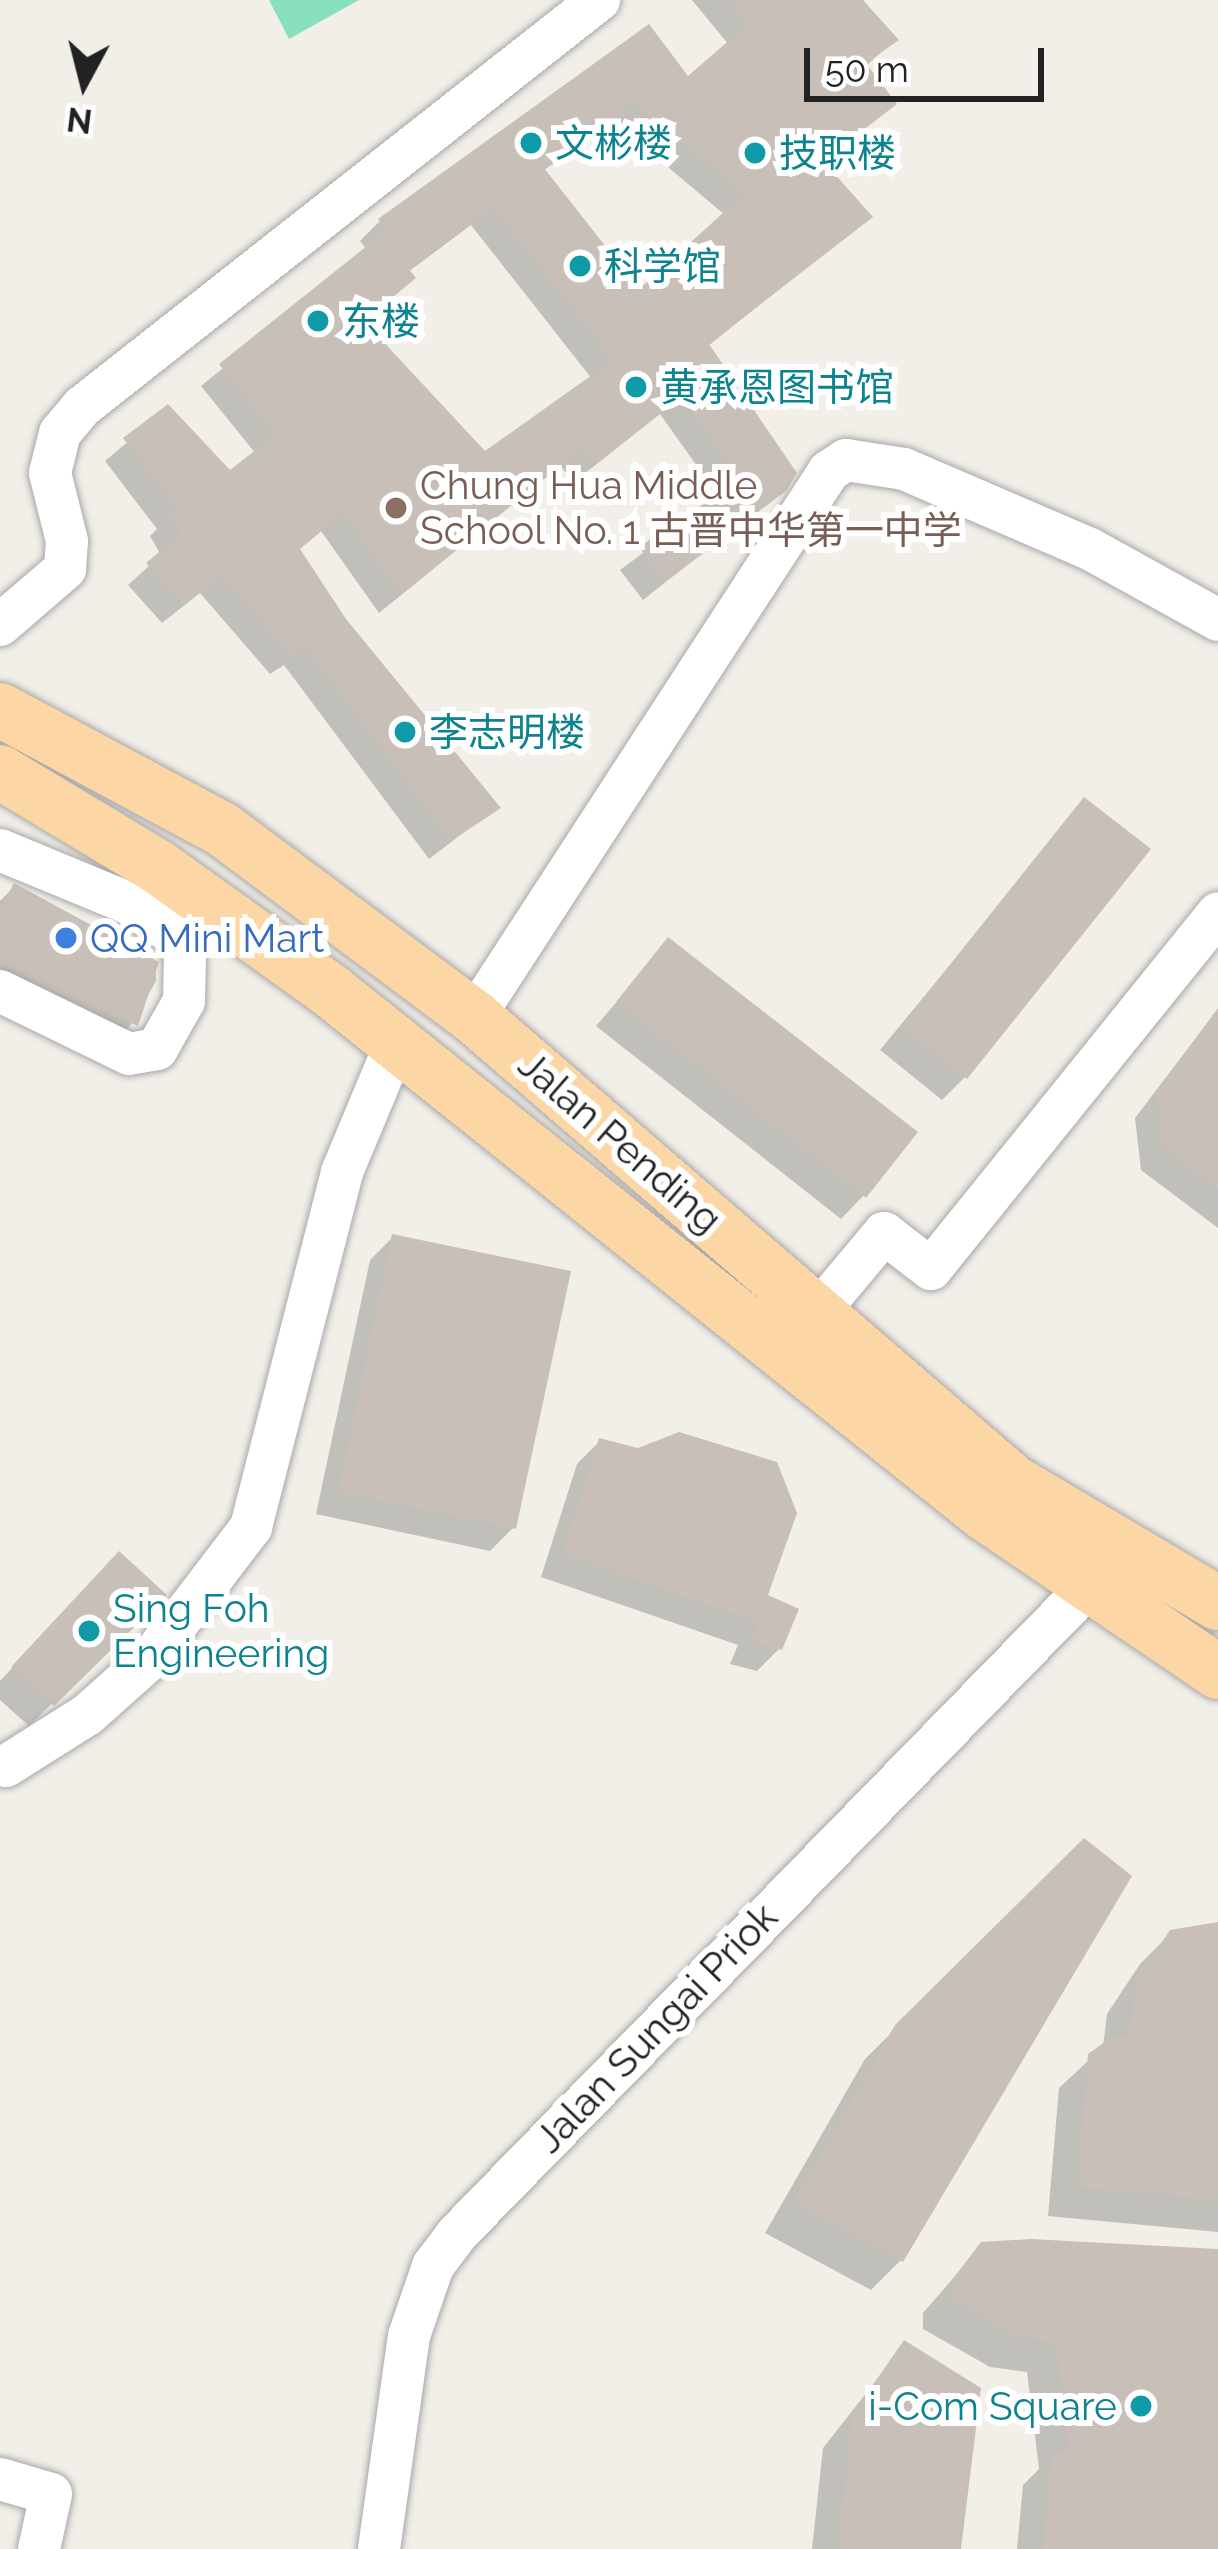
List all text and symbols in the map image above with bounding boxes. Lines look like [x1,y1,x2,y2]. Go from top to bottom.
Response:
north arrow [24,24,144,144]
scale bar [810,24,1050,98]
text: 50 m [825,48,909,90]
text: N [65,99,94,141]
place label: 文彬楼 [555,120,672,166]
marker: 文彬楼 [518,130,544,156]
place label: 技职楼 [779,130,896,176]
marker: 技职楼 [742,140,768,166]
place label: 科学馆 [604,243,721,289]
marker: 科学馆 [567,253,593,279]
place label: 东楼 [342,298,420,344]
marker: 东楼 [305,308,331,334]
place label: 黄承恩图书馆 [660,364,894,410]
marker: 黄承恩图书馆 [623,374,649,400]
place label: Chung Hua Middle School No. 1 古晋中华第一中学 [420,463,963,554]
marker: Chung Hua Middle School No. 1 古晋中华第一中学 [383,495,409,521]
place label: 李志明楼 [429,709,585,755]
marker: 李志明楼 [392,719,418,745]
place label: QQ Mini Mart [90,915,324,961]
marker: QQ Mini Mart [53,925,79,951]
street label: Jalan Pending [509,1041,731,1243]
place label: Sing Foh Engineering [113,1586,329,1677]
marker: Sing Foh Engineering [76,1618,102,1644]
street label: Jalan Sungai Priok [525,1894,787,2162]
place label: i-Com Square [868,2383,1117,2429]
marker: i-Com Square [1128,2393,1154,2419]

